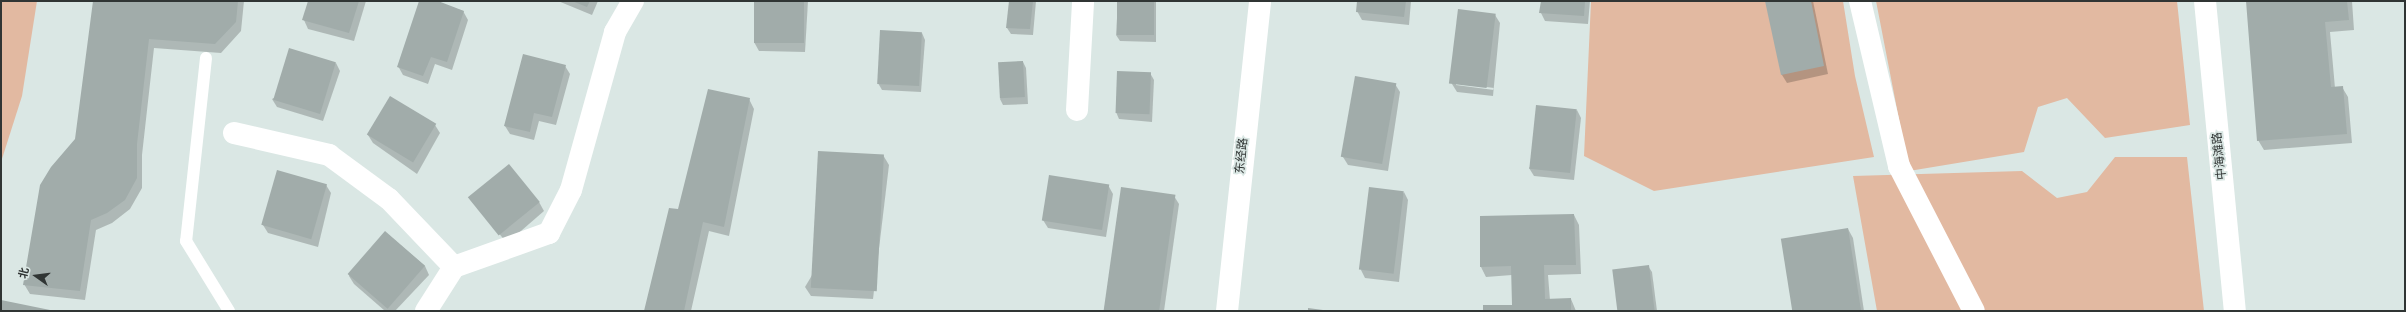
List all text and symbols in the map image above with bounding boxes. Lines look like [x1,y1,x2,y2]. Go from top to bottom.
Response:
street label: 中海滩路 [2210,131,2230,181]
street label: 东经路 [1233,137,1251,175]
north arrow [16,256,56,296]
text: 北 [16,266,32,280]

